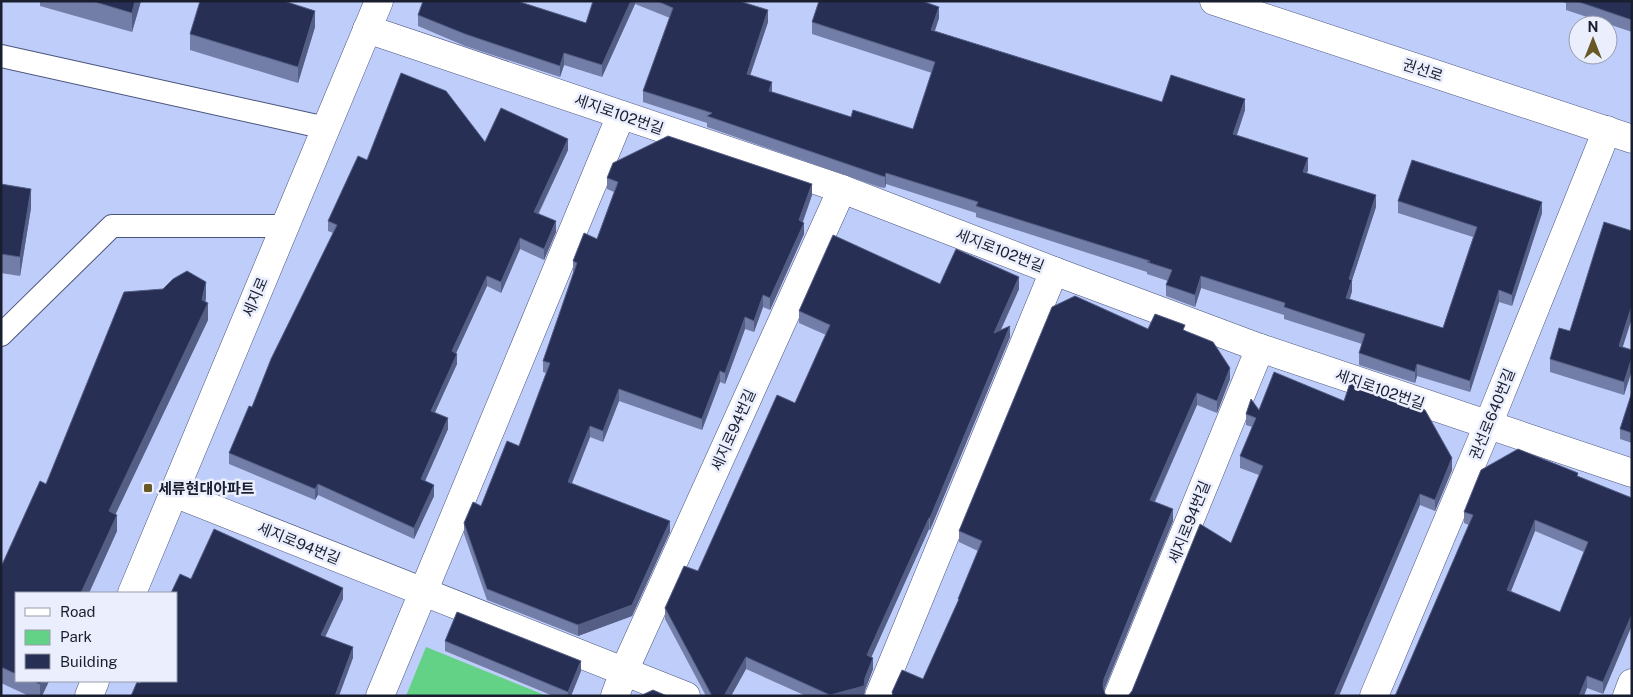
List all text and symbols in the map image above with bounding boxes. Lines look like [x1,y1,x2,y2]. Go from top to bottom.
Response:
north arrow [1568,15,1618,65]
text: N [1588,19,1598,35]
street label: 권선로 [1401,56,1445,84]
street label: 세지로102번길 [572,91,666,137]
street label: 세지로102번길 [953,225,1047,275]
street label: 세지로 [239,275,271,319]
street label: 세지로102번길 [1333,366,1427,412]
street label: 권선로640번길 [1466,366,1518,462]
street label: 세지로94번길 [707,386,759,474]
street label: 세지로94번길 [1165,478,1213,566]
place label: 세류현대아파트 [158,480,255,497]
marker: 세류현대아파트 [142,482,154,494]
street label: 세지로94번길 [255,519,343,567]
legend [15,592,178,682]
text: Road [60,603,96,620]
text: Park [60,628,92,645]
text: Building [60,653,118,670]

